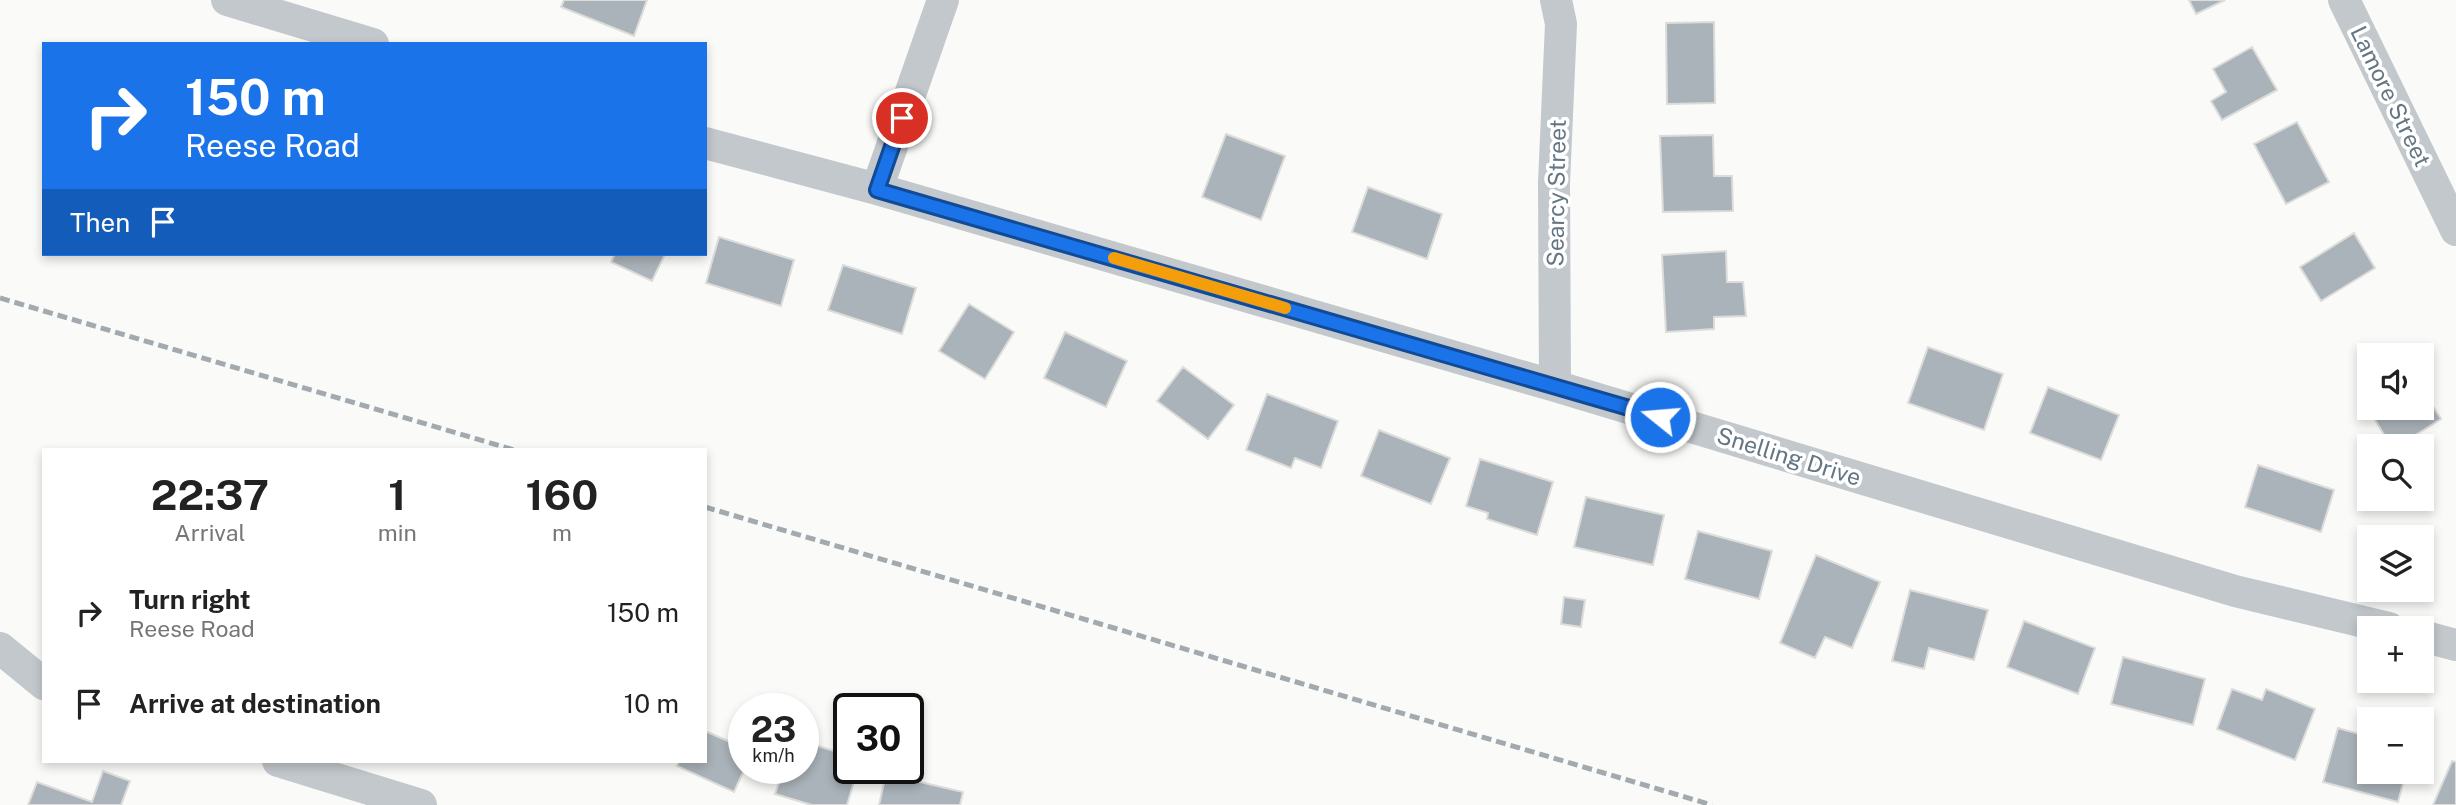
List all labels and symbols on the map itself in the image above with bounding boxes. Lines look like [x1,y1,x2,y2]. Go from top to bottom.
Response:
street label: Lamore Street [2345,21,2437,171]
pin [872,88,932,148]
street label: Searcy Street [1541,119,1571,267]
position arrow [1623,380,1697,454]
street label: Snelling Drive [1714,421,1864,491]
speed limit sign: 30 [833,693,924,784]

